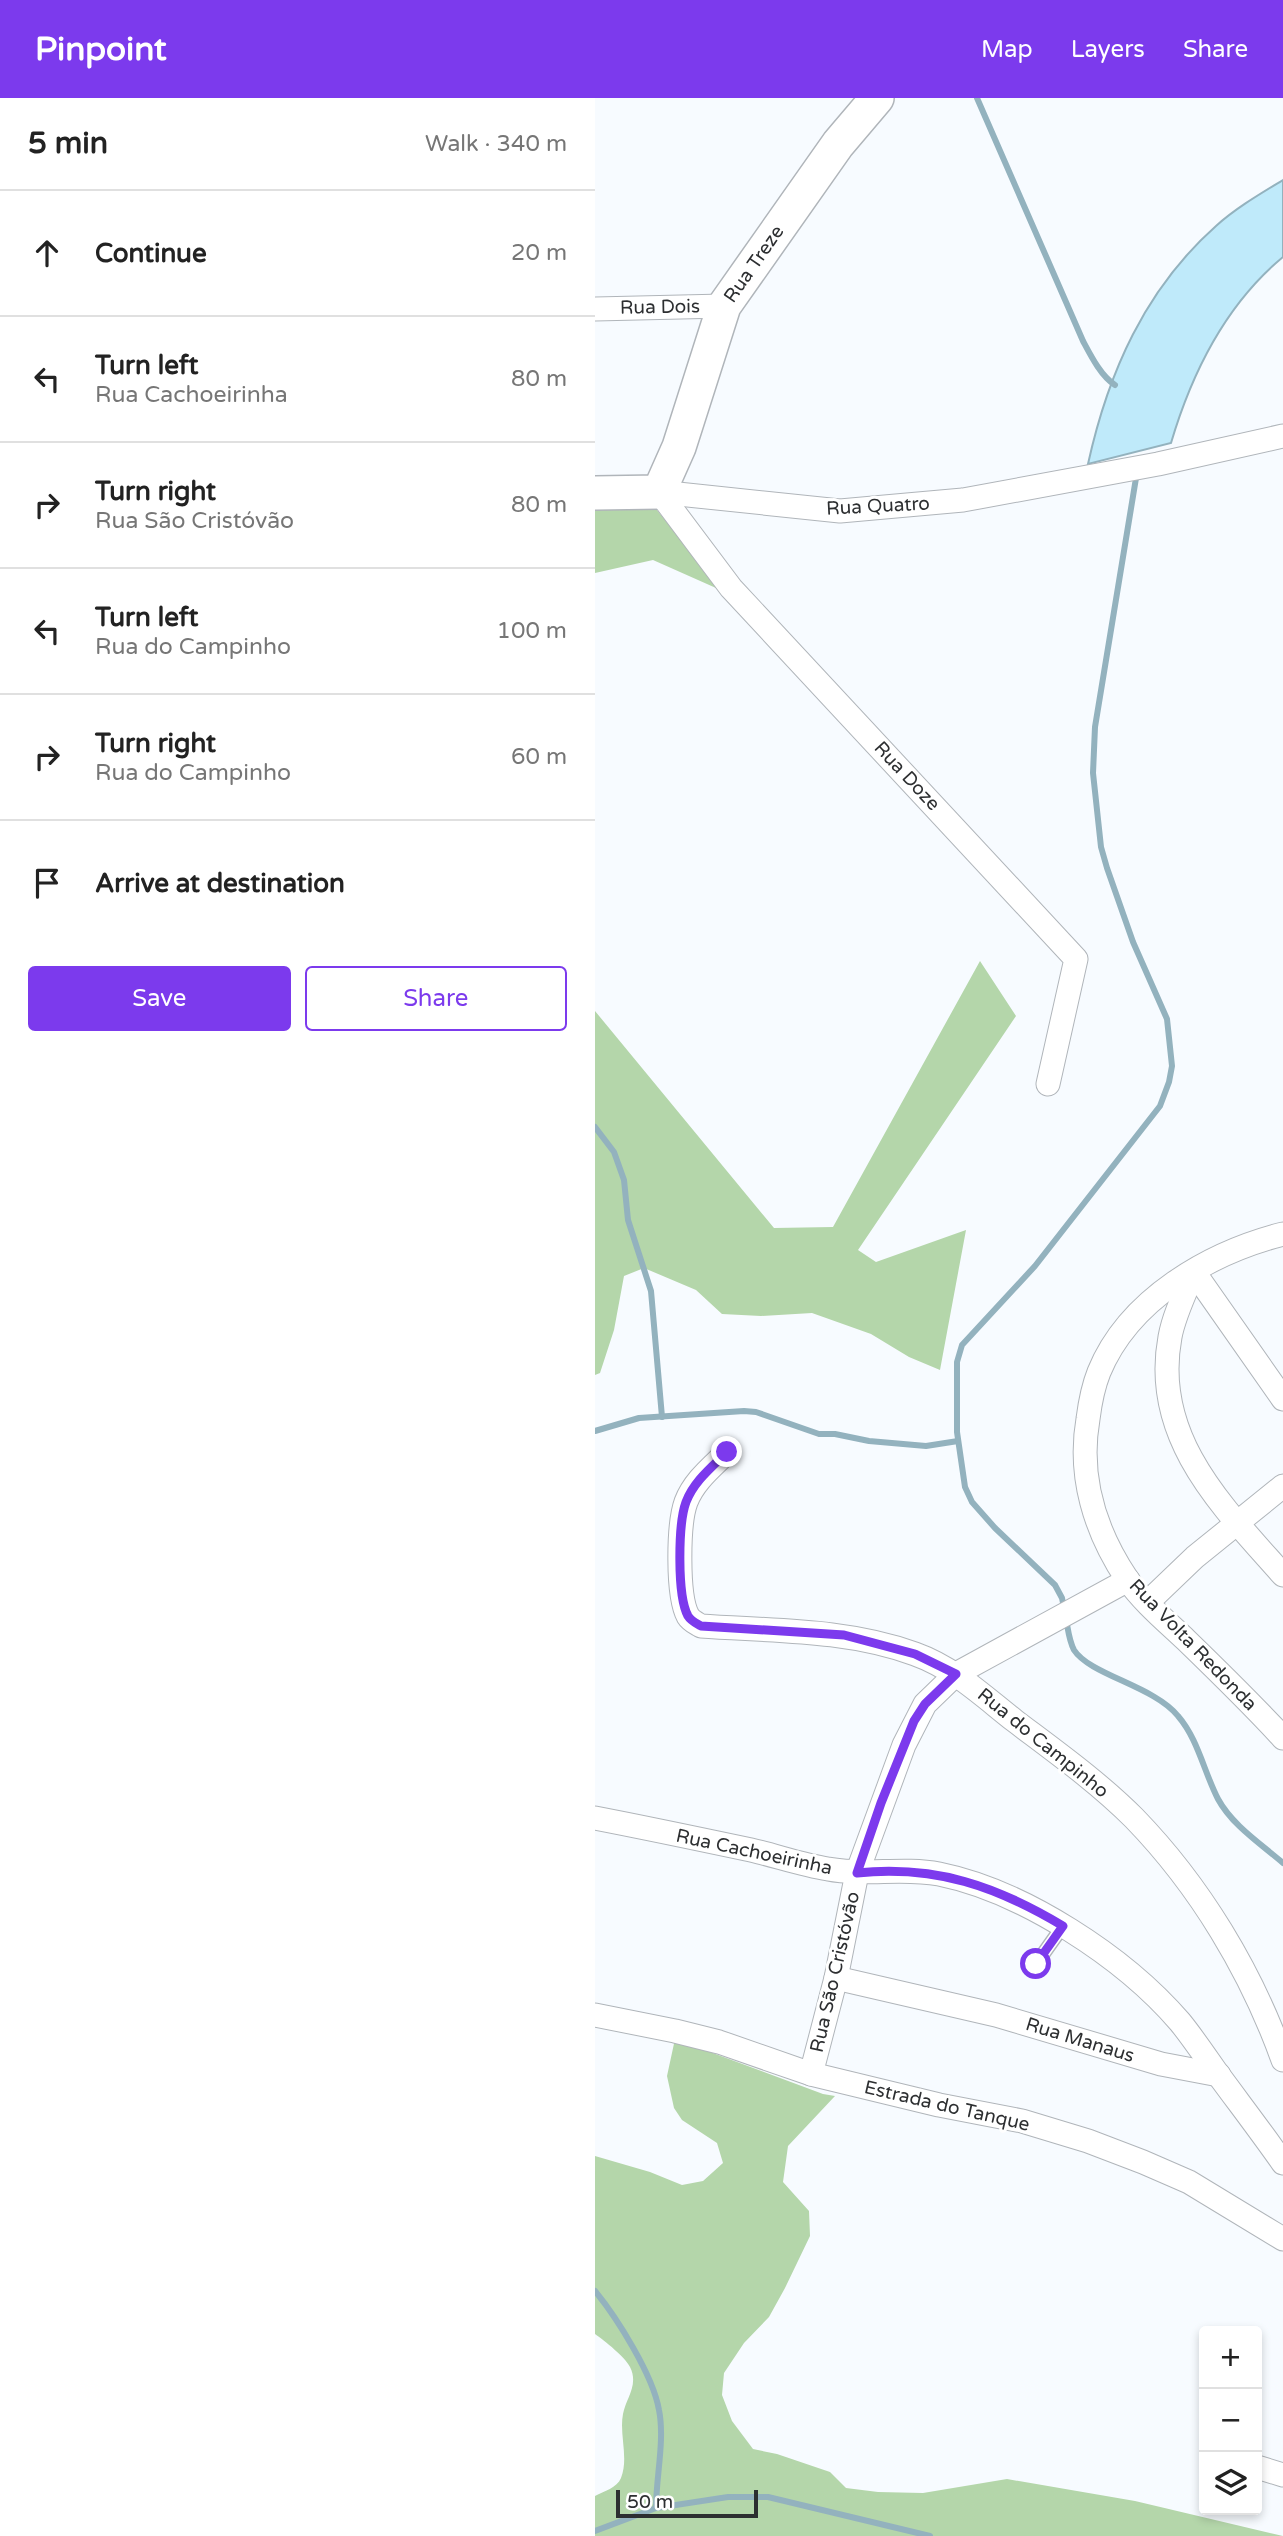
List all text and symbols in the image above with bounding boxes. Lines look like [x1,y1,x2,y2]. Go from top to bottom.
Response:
text: Pinpoint [35,30,167,69]
text: Map [981,35,1033,64]
text: Layers [1071,35,1145,64]
text: Share [1183,35,1248,64]
text: 5 min [28,125,108,162]
text: Walk · 340 m [425,130,567,158]
street label: Rua Treze [719,221,789,307]
icon: ahead [28,234,66,272]
text: Continue [95,238,207,269]
text: 20 m [511,239,567,267]
street label: Rua Dois [620,295,700,319]
text: Turn left [95,350,198,381]
icon: left [28,360,66,398]
text: 80 m [511,365,567,393]
text: Rua Cachoeirinha [95,381,288,409]
text: Turn right [95,476,216,507]
icon: right [28,486,66,524]
text: 80 m [511,491,567,519]
street label: Rua Quatro [826,492,930,520]
text: Rua São Cristóvão [95,507,294,535]
text: Turn left [95,602,198,633]
icon: left [28,612,66,650]
text: 100 m [497,617,567,645]
text: Rua do Campinho [95,633,291,661]
text: Turn right [95,728,216,759]
street label: Rua Doze [869,737,945,815]
icon: right [28,738,66,776]
text: 60 m [511,743,567,771]
text: Rua do Campinho [95,759,291,787]
icon: arrive [28,864,66,902]
text: Arrive at destination [95,868,345,899]
button: Save [28,966,291,1031]
button: Share [305,966,567,1031]
route end [711,1436,742,1467]
street label: Rua Volta Redonda [1125,1575,1261,1715]
street label: Rua do Campinho [973,1683,1113,1803]
street label: Rua Cachoeirinha [674,1825,834,1879]
street label: Rua São Cristóvão [806,1889,864,2055]
route start [1020,1948,1051,1979]
street label: Rua Manaus [1023,2013,1137,2067]
street label: Estrada do Tanque [862,2076,1032,2136]
map controls [1199,2326,1262,2515]
button: + [1199,2326,1262,2389]
button: − [1199,2389,1262,2452]
button: layers [1199,2452,1262,2515]
scale bar [616,2487,758,2519]
text: 50 m [627,2491,673,2513]

